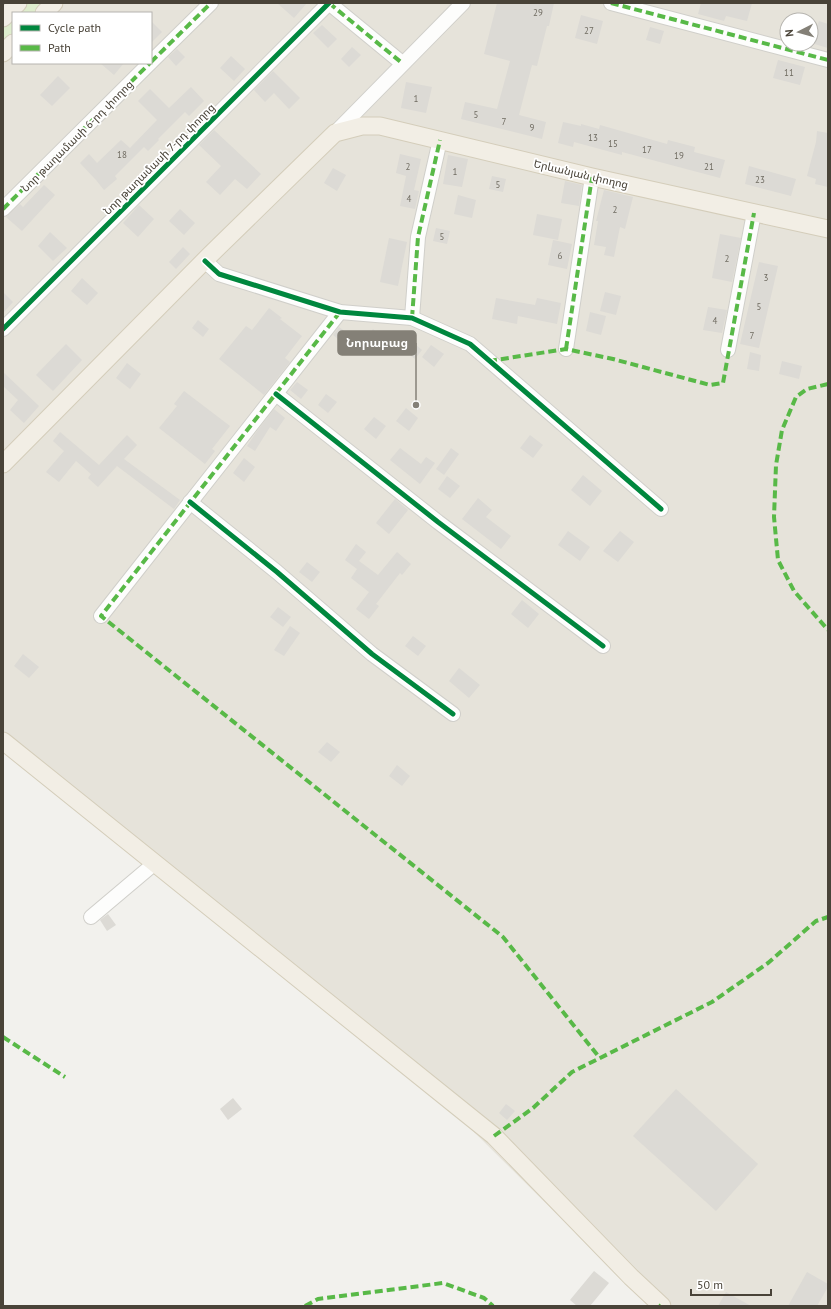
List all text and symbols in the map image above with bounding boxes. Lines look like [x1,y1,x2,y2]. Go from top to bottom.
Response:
house number: 29 [533,7,543,18]
legend [12,12,152,64]
north arrow [779,12,819,52]
text: Cycle path [48,20,101,35]
house number: 27 [584,25,594,36]
text: N [782,29,796,37]
text: Path [48,40,71,55]
house number: 11 [784,67,794,78]
street label: Նոր թաղամասի 6-րդ փողոց [18,77,136,195]
house number: 1 [414,93,419,104]
street label: Նոր թաղամասի 7-րդ փողոց [100,100,218,218]
house number: 5 [474,109,479,120]
house number: 7 [502,116,507,127]
house number: 9 [530,122,535,133]
house number: 13 [588,132,598,143]
house number: 15 [608,138,618,149]
house number: 17 [642,144,652,155]
house number: 18 [117,149,127,160]
house number: 19 [674,150,684,161]
street label: Երևանյան փողոց [532,156,630,192]
house number: 2 [406,161,411,172]
house number: 21 [704,161,714,172]
house number: 1 [453,166,458,177]
house number: 23 [755,174,765,185]
house number: 5 [496,179,501,190]
house number: 4 [407,193,412,204]
house number: 2 [613,204,618,215]
house number: 5 [440,231,445,242]
house number: 6 [558,250,563,261]
house number: 2 [725,253,730,264]
house number: 3 [764,272,769,283]
house number: 5 [757,301,762,312]
house number: 4 [713,315,718,326]
house number: 7 [750,330,755,341]
callout: Նորաբաց [338,331,416,355]
text: Նորաբաց [346,335,408,350]
scale bar [691,1271,771,1297]
text: 50 m [697,1277,723,1292]

